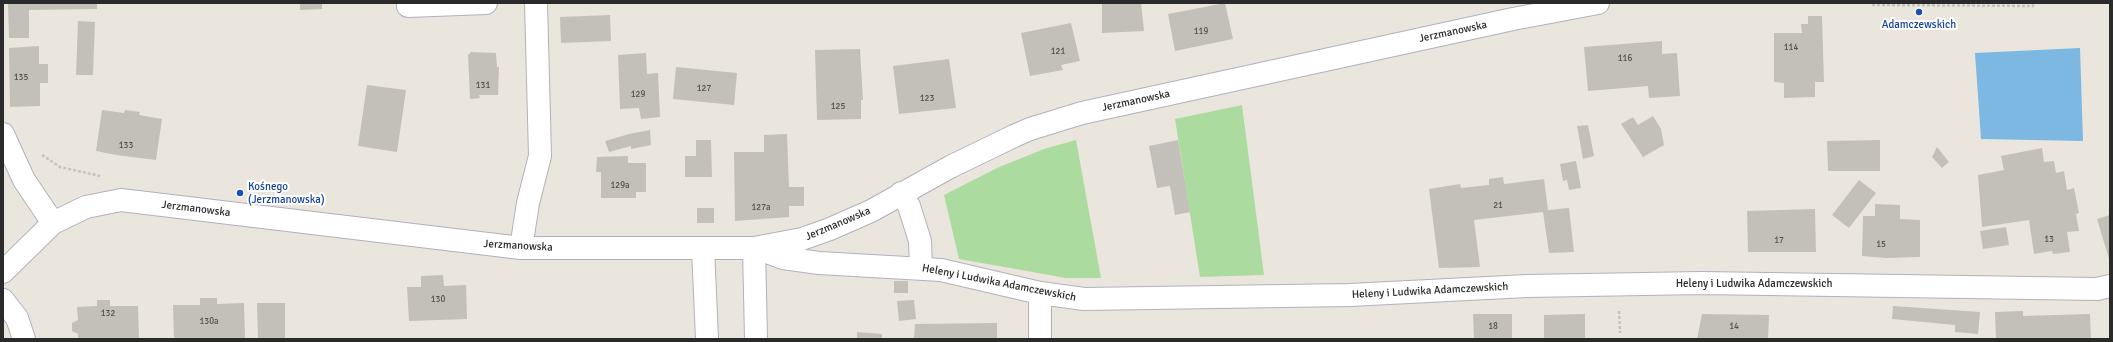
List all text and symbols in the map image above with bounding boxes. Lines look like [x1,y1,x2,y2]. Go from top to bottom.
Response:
marker: Adamczewskich [1914,7,1924,17]
street label: Jerzmanowska [1418,18,1488,46]
place label: Adamczewskich [1882,18,1956,32]
house number: 119 [1194,27,1208,37]
house number: 114 [1784,43,1798,53]
house number: 121 [1051,47,1065,57]
house number: 116 [1618,54,1632,64]
house number: 135 [14,73,28,83]
house number: 131 [476,81,490,91]
house number: 127 [697,84,711,94]
street label: Jerzmanowska [1101,87,1171,115]
house number: 129 [631,90,645,100]
house number: 123 [920,94,934,104]
house number: 125 [831,102,845,112]
house number: 133 [119,141,133,151]
place label: Kośnego (Jerzmanowska) [248,180,325,206]
house number: 129a [610,181,630,191]
marker: Kośnego (Jerzmanowska) [235,188,245,198]
street label: Jerzmanowska [161,198,231,220]
house number: 21 [1493,201,1503,211]
house number: 127a [751,203,771,213]
street label: Jerzmanowska [804,204,872,244]
house number: 13 [2044,235,2054,245]
house number: 17 [1774,236,1784,246]
street label: Jerzmanowska [483,238,553,254]
house number: 15 [1876,240,1886,250]
street label: Heleny i Ludwika Adamczewskich [921,262,1077,304]
street label: Heleny i Ludwika Adamczewskich [1676,277,1832,291]
street label: Heleny i Ludwika Adamczewskich [1351,280,1509,302]
house number: 130 [431,295,445,305]
house number: 132 [101,309,115,319]
house number: 130a [199,317,219,327]
house number: 18 [1488,322,1498,332]
house number: 14 [1729,322,1739,332]

